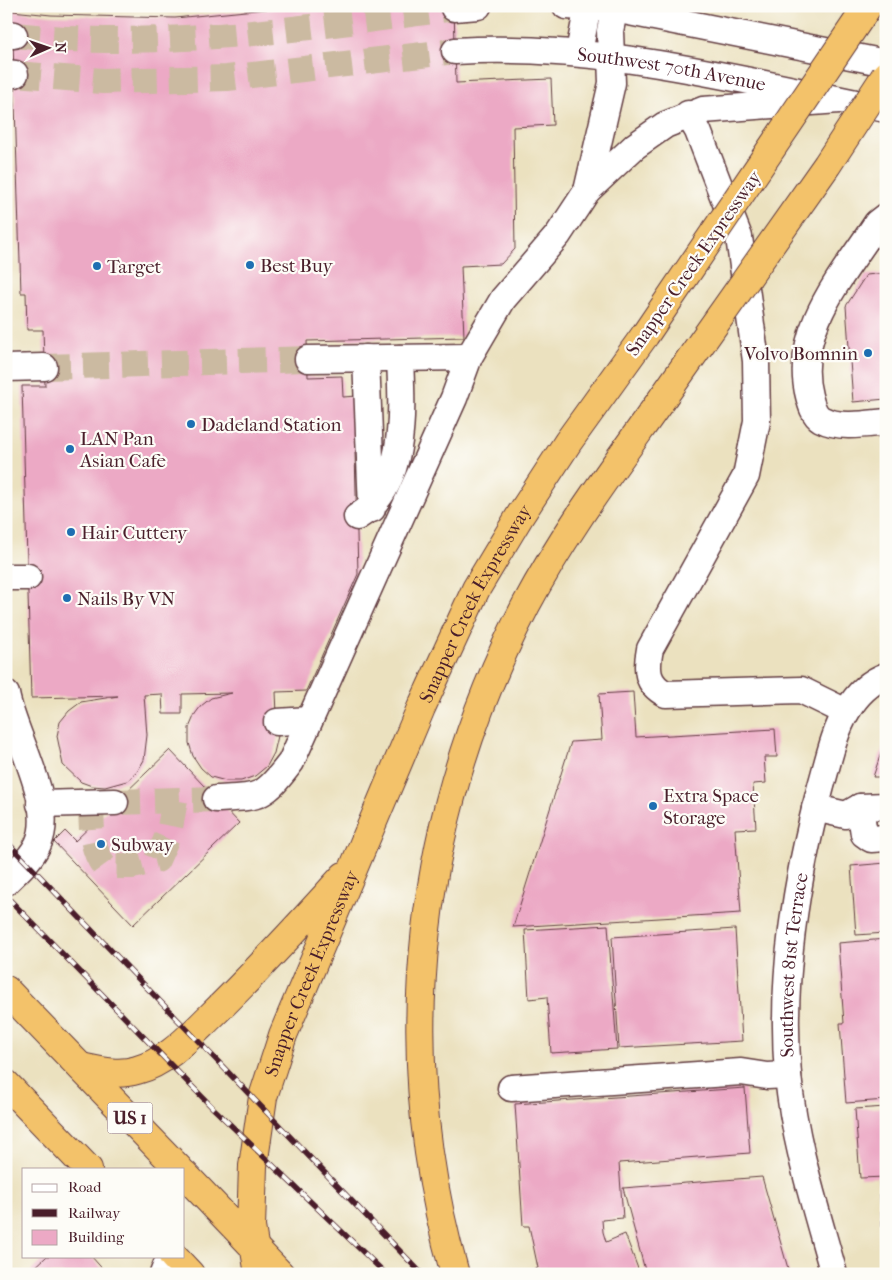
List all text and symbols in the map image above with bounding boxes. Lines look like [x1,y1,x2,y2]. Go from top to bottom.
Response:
north arrow [22,22,72,72]
text: N [52,42,69,54]
street label: Southwest 70th Avenue [576,43,768,96]
street label: Snapper Creek Expressway [622,166,767,360]
place label: Best Buy [260,255,333,277]
place label: Target [107,256,162,278]
marker: Best Buy [244,259,256,271]
marker: Target [91,260,103,272]
place label: Volvo Bomnin [743,343,858,365]
marker: Volvo Bomnin [862,347,874,359]
place label: Dadeland Station [201,414,342,436]
marker: Dadeland Station [185,418,197,430]
place label: LAN Pan Asian Cafe [79,428,166,472]
marker: LAN Pan Asian Cafe [64,443,76,455]
street label: Snapper Creek Expressway [415,500,537,707]
place label: Hair Cuttery [81,522,188,544]
marker: Hair Cuttery [65,526,77,538]
place label: Nails By VN [77,588,176,610]
marker: Nails By VN [61,592,73,604]
place label: Extra Space Storage [663,785,759,829]
marker: Extra Space Storage [647,800,659,812]
place label: Subway [111,834,174,856]
marker: Subway [95,838,107,850]
street label: Snapper Creek Expressway [260,866,364,1080]
street label: Southwest 81st Terrace [776,871,813,1058]
road number: US 1 [108,1102,152,1134]
legend [22,1168,185,1258]
text: Road [68,1178,102,1196]
text: Railway [68,1204,121,1222]
text: Building [68,1228,125,1246]

